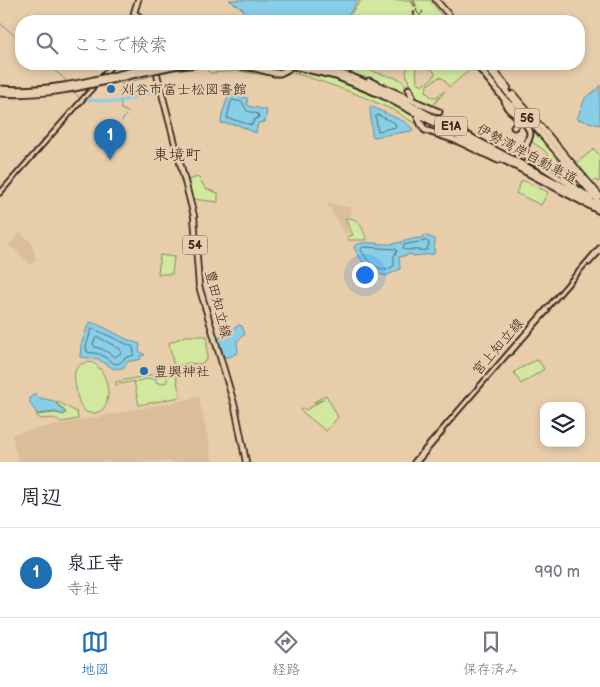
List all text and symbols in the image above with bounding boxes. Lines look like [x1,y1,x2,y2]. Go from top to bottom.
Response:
search box [15,15,585,70]
icon: search [33,29,61,57]
text: ここで検索 [73,34,168,57]
place label: 刈谷市富士松図書館 [121,81,247,98]
marker: 刈谷市富士松図書館 [105,83,117,95]
road number: 56 [514,109,540,128]
road number: E1A [435,116,467,136]
pin: 1 [94,119,126,160]
street label: 伊勢湾岸自動車道 [474,120,580,188]
district label: 東境町 [153,146,201,165]
road number: 54 [182,236,208,254]
your location [352,262,378,288]
street label: 豊田知立線 [201,268,235,340]
street label: 宮上知立線 [469,315,527,379]
place label: 豊興神社 [154,363,210,380]
marker: 豊興神社 [138,365,150,377]
map controls [540,402,585,447]
button: layers [540,402,585,447]
text: 周辺 [20,485,62,510]
text: 泉正寺 [67,552,124,575]
text: 1 [33,563,39,582]
text: 990 m [535,563,580,582]
text: 寺社 [67,580,99,599]
tab: 地図 [81,628,109,678]
tab: 経路 [272,628,300,678]
tab: 保存済み [463,628,519,678]

